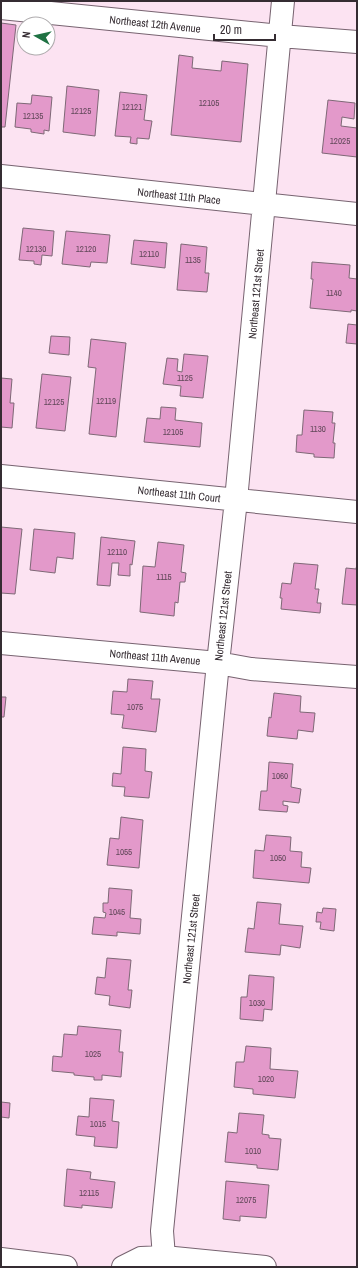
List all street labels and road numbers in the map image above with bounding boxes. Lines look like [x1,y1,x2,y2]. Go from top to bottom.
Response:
street label: Northeast 12th Avenue [109,12,201,36]
street label: Northeast 11th Place [137,185,221,207]
street label: Northeast 121st Street [245,248,267,340]
street label: Northeast 11th Court [137,483,222,505]
street label: Northeast 121st Street [211,570,235,662]
street label: Northeast 11th Avenue [109,646,201,668]
street label: Northeast 121st Street [179,893,203,985]

